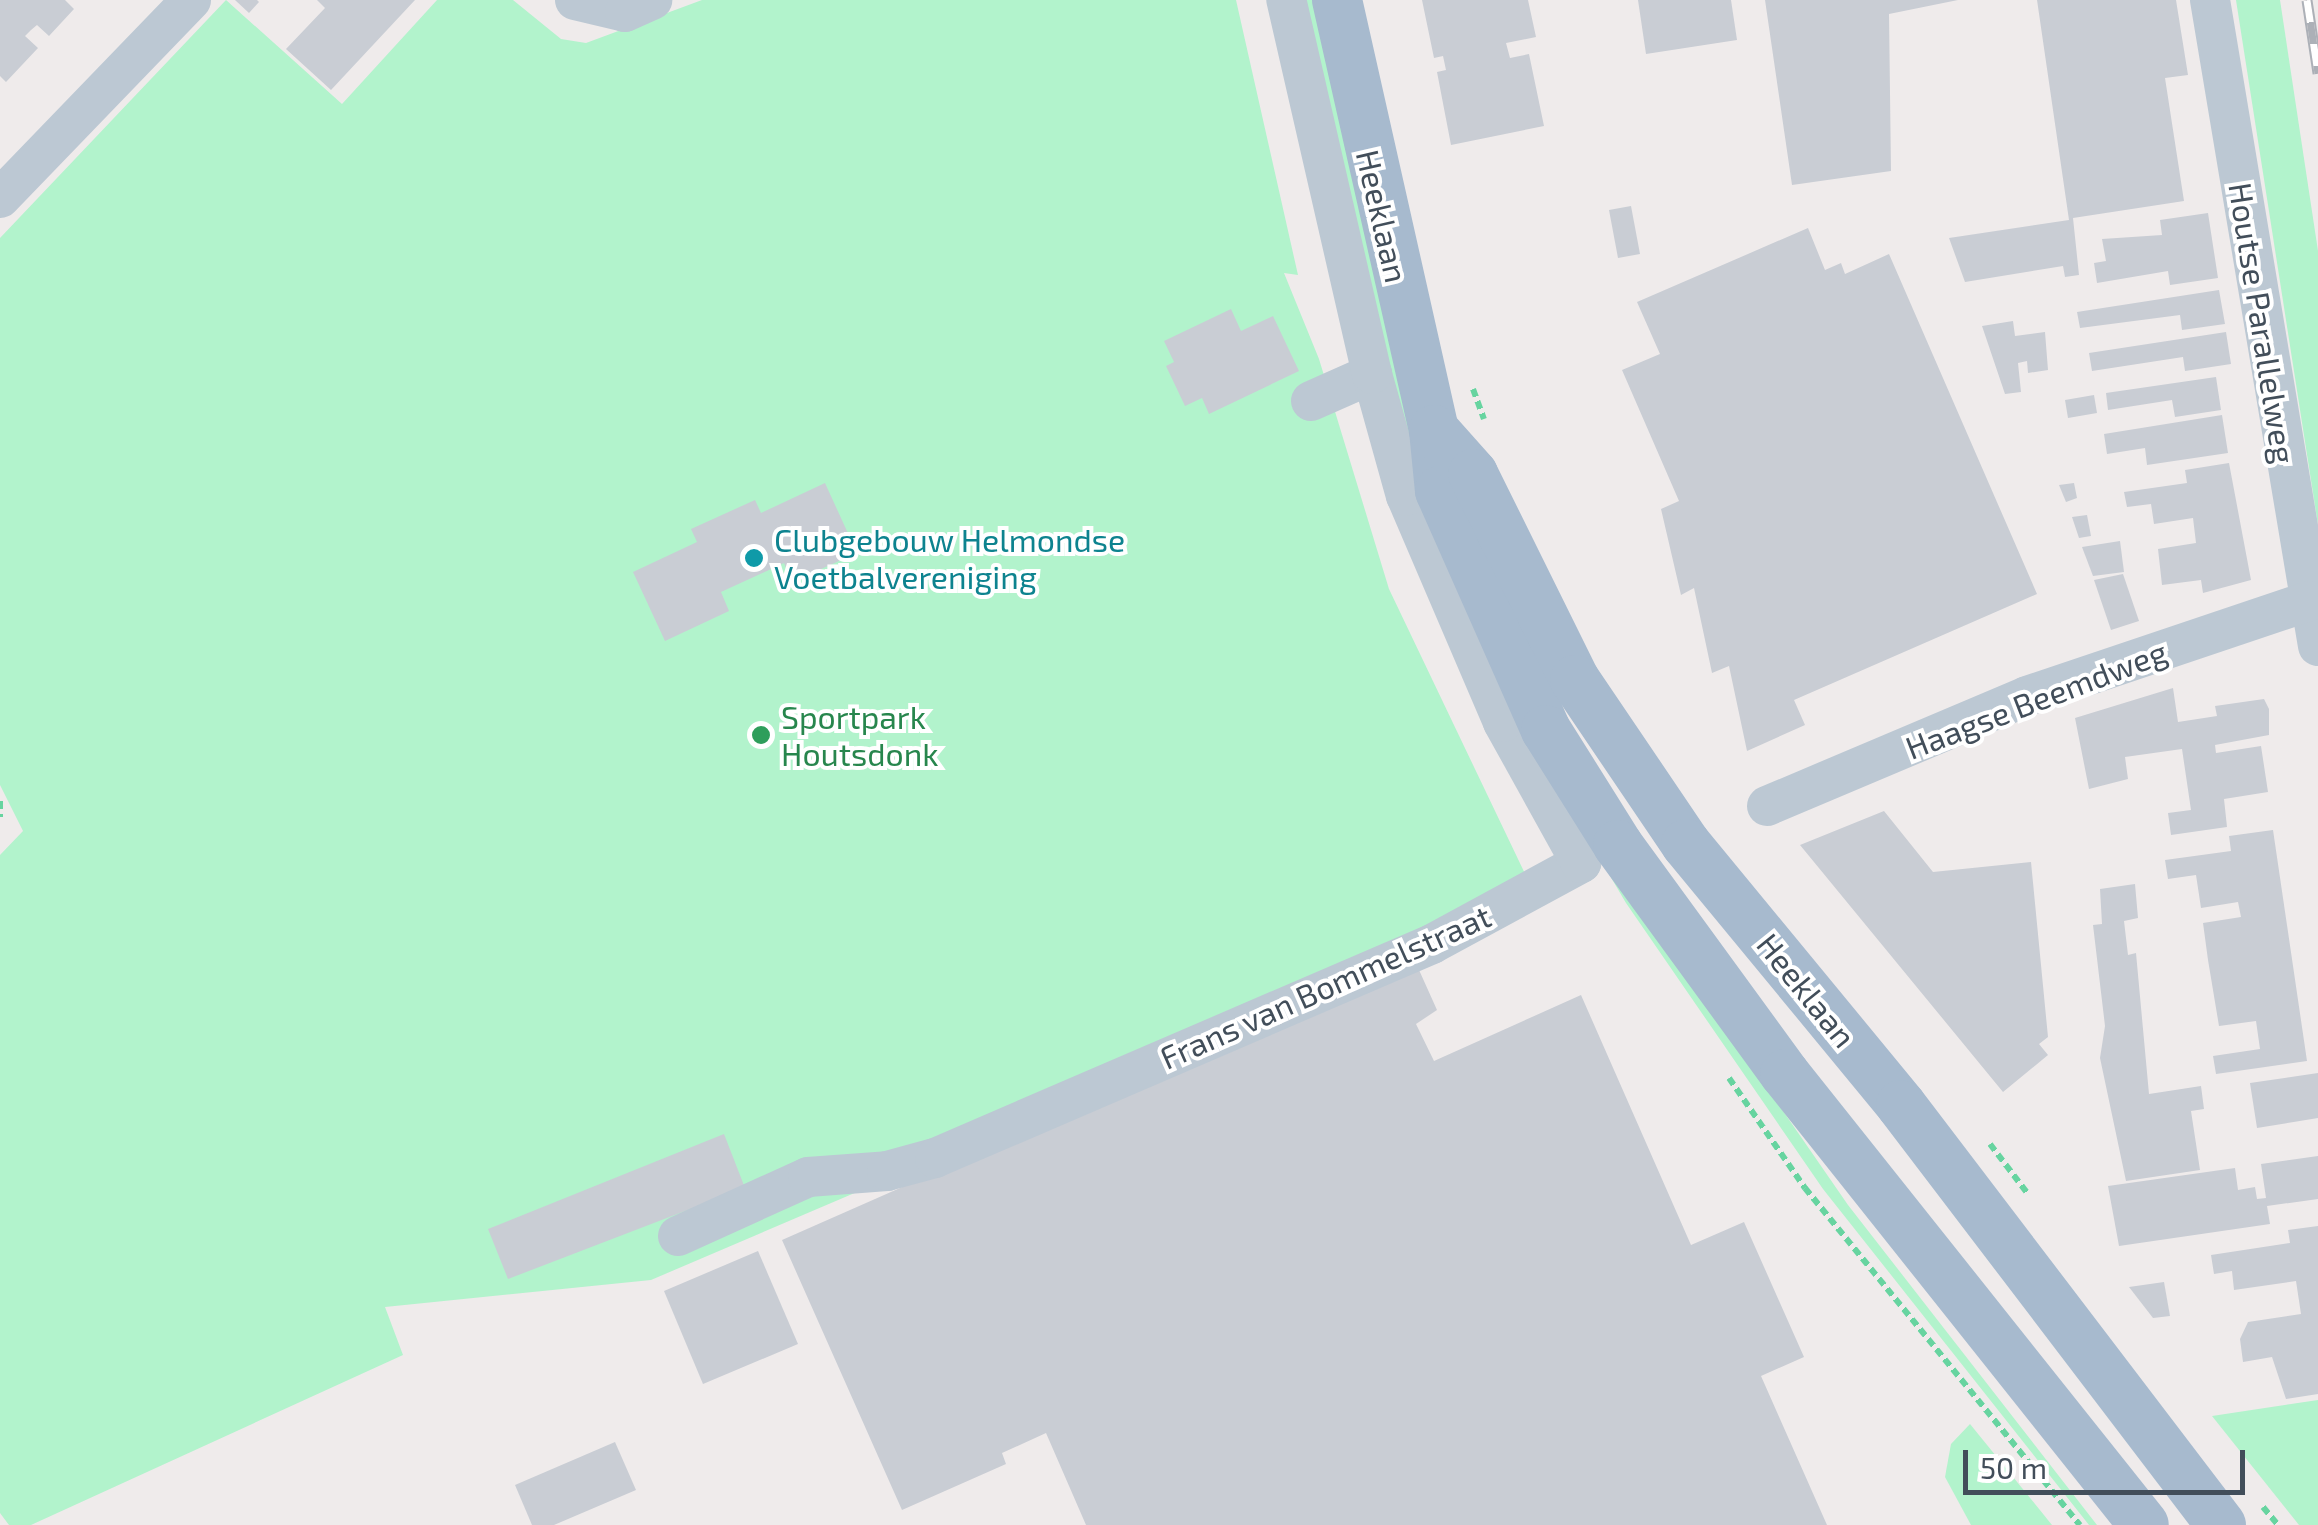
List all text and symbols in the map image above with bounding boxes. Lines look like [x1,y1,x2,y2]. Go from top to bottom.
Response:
street label: Heeklaan [1349,146,1417,286]
street label: Houtse Parallelweg [2222,180,2304,466]
place label: Clubgebouw Helmondse Voetbalvereniging [774,521,1126,596]
marker: Clubgebouw Helmondse Voetbalvereniging [743,547,765,569]
street label: Haagse Beemdweg [1900,631,2172,767]
place label: Sportpark Houtsdonk [781,698,939,773]
marker: Sportpark Houtsdonk [750,724,772,746]
street label: Frans van Bommelstraat [1153,896,1497,1076]
street label: Heeklaan [1750,925,1864,1055]
scale bar [1968,1430,2250,1492]
text: 50 m [1980,1449,2047,1485]

